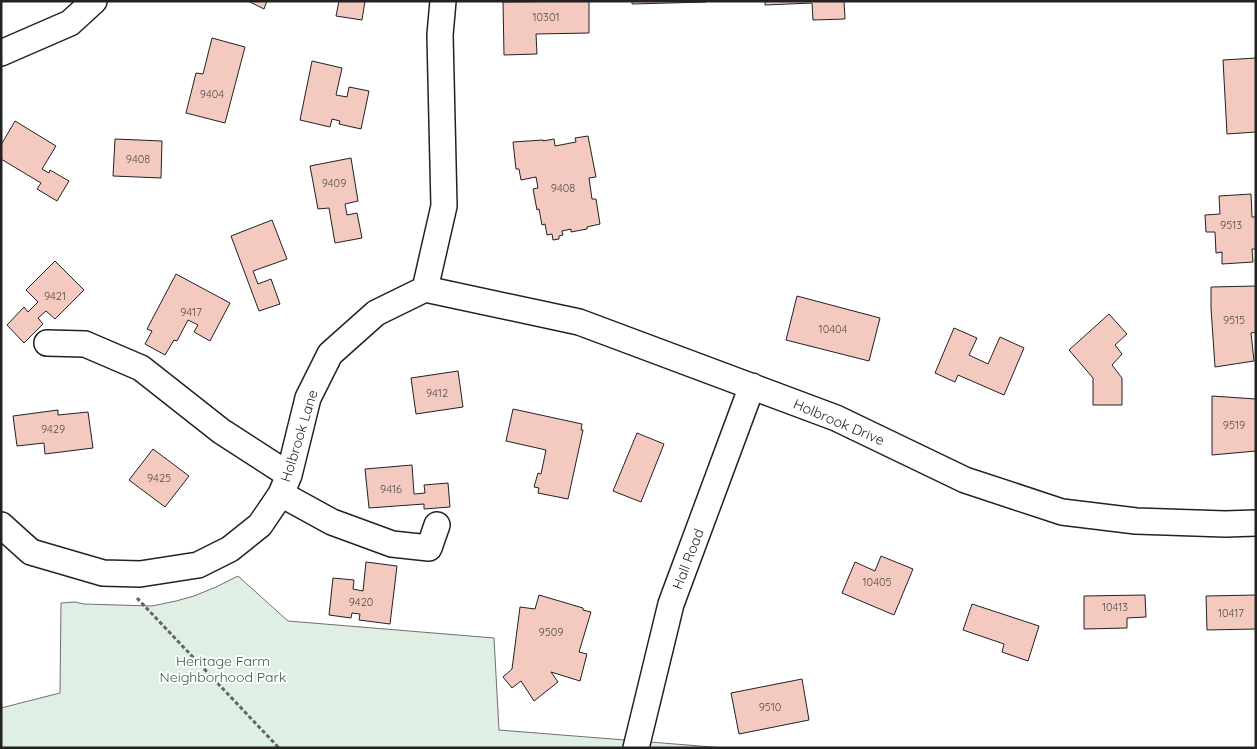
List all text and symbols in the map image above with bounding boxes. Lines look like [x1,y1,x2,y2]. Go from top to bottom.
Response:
house number: 10301 [533,10,560,24]
house number: 9404 [200,87,224,101]
house number: 9408 [126,152,150,166]
house number: 9409 [322,176,346,190]
house number: 9408 [551,181,575,195]
house number: 9513 [1220,218,1242,232]
house number: 9421 [44,289,66,303]
house number: 9417 [180,305,202,319]
house number: 9515 [1223,313,1245,327]
house number: 10404 [819,322,848,336]
house number: 9412 [426,386,448,400]
street label: Holbrook Lane [276,388,322,484]
street label: Holbrook Drive [791,395,887,449]
house number: 9519 [1223,418,1245,432]
house number: 9429 [41,422,65,436]
house number: 9425 [147,471,171,485]
house number: 9416 [380,482,402,496]
street label: Hall Road [668,526,708,592]
house number: 10405 [863,575,891,589]
house number: 9420 [349,595,373,609]
house number: 10413 [1102,600,1128,614]
house number: 10417 [1218,606,1244,620]
house number: 9509 [539,625,563,639]
park label: Heritage Farm Neighborhood Park [160,652,286,686]
house number: 9510 [759,700,781,714]

